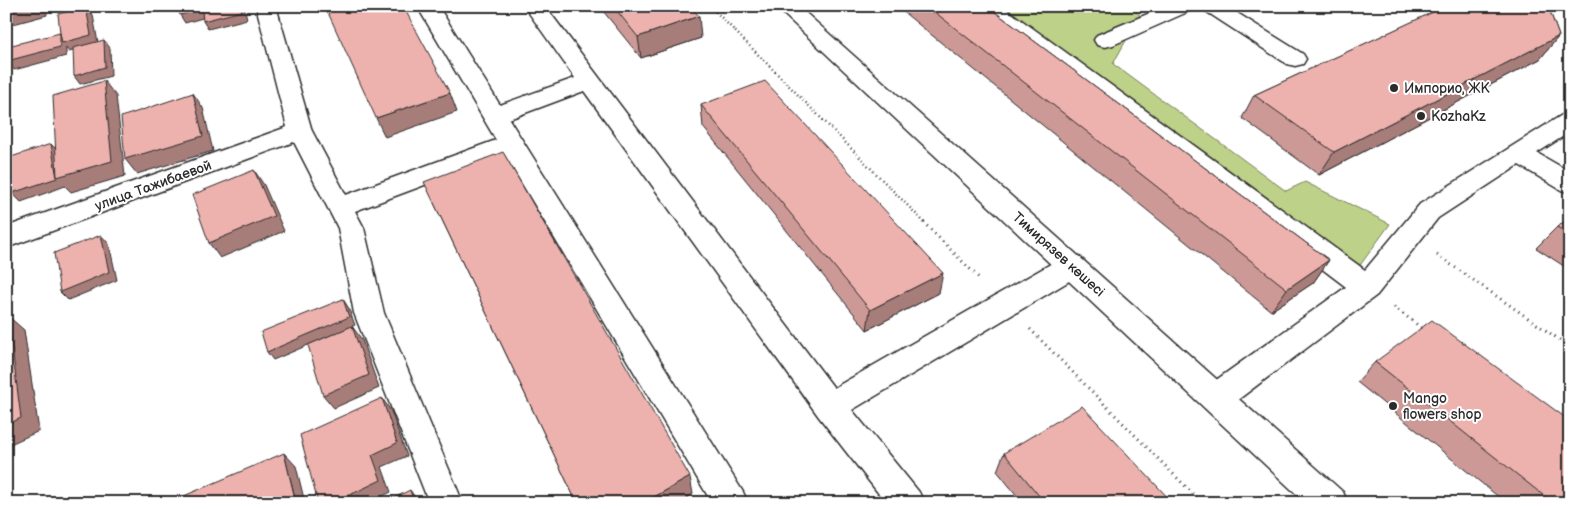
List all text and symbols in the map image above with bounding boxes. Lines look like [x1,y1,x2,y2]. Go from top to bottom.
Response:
place label: Импорио, ЖК [1404,80,1491,97]
marker: Импорио, ЖК [1388,82,1400,94]
place label: KozhaKz [1431,108,1486,125]
marker: KozhaKz [1415,110,1427,122]
street label: улица Тажибаевой [93,156,214,214]
street label: Тимирязев көшесі [1009,209,1108,300]
place label: Mango flowers shop [1403,390,1482,423]
marker: Mango flowers shop [1387,400,1399,412]

